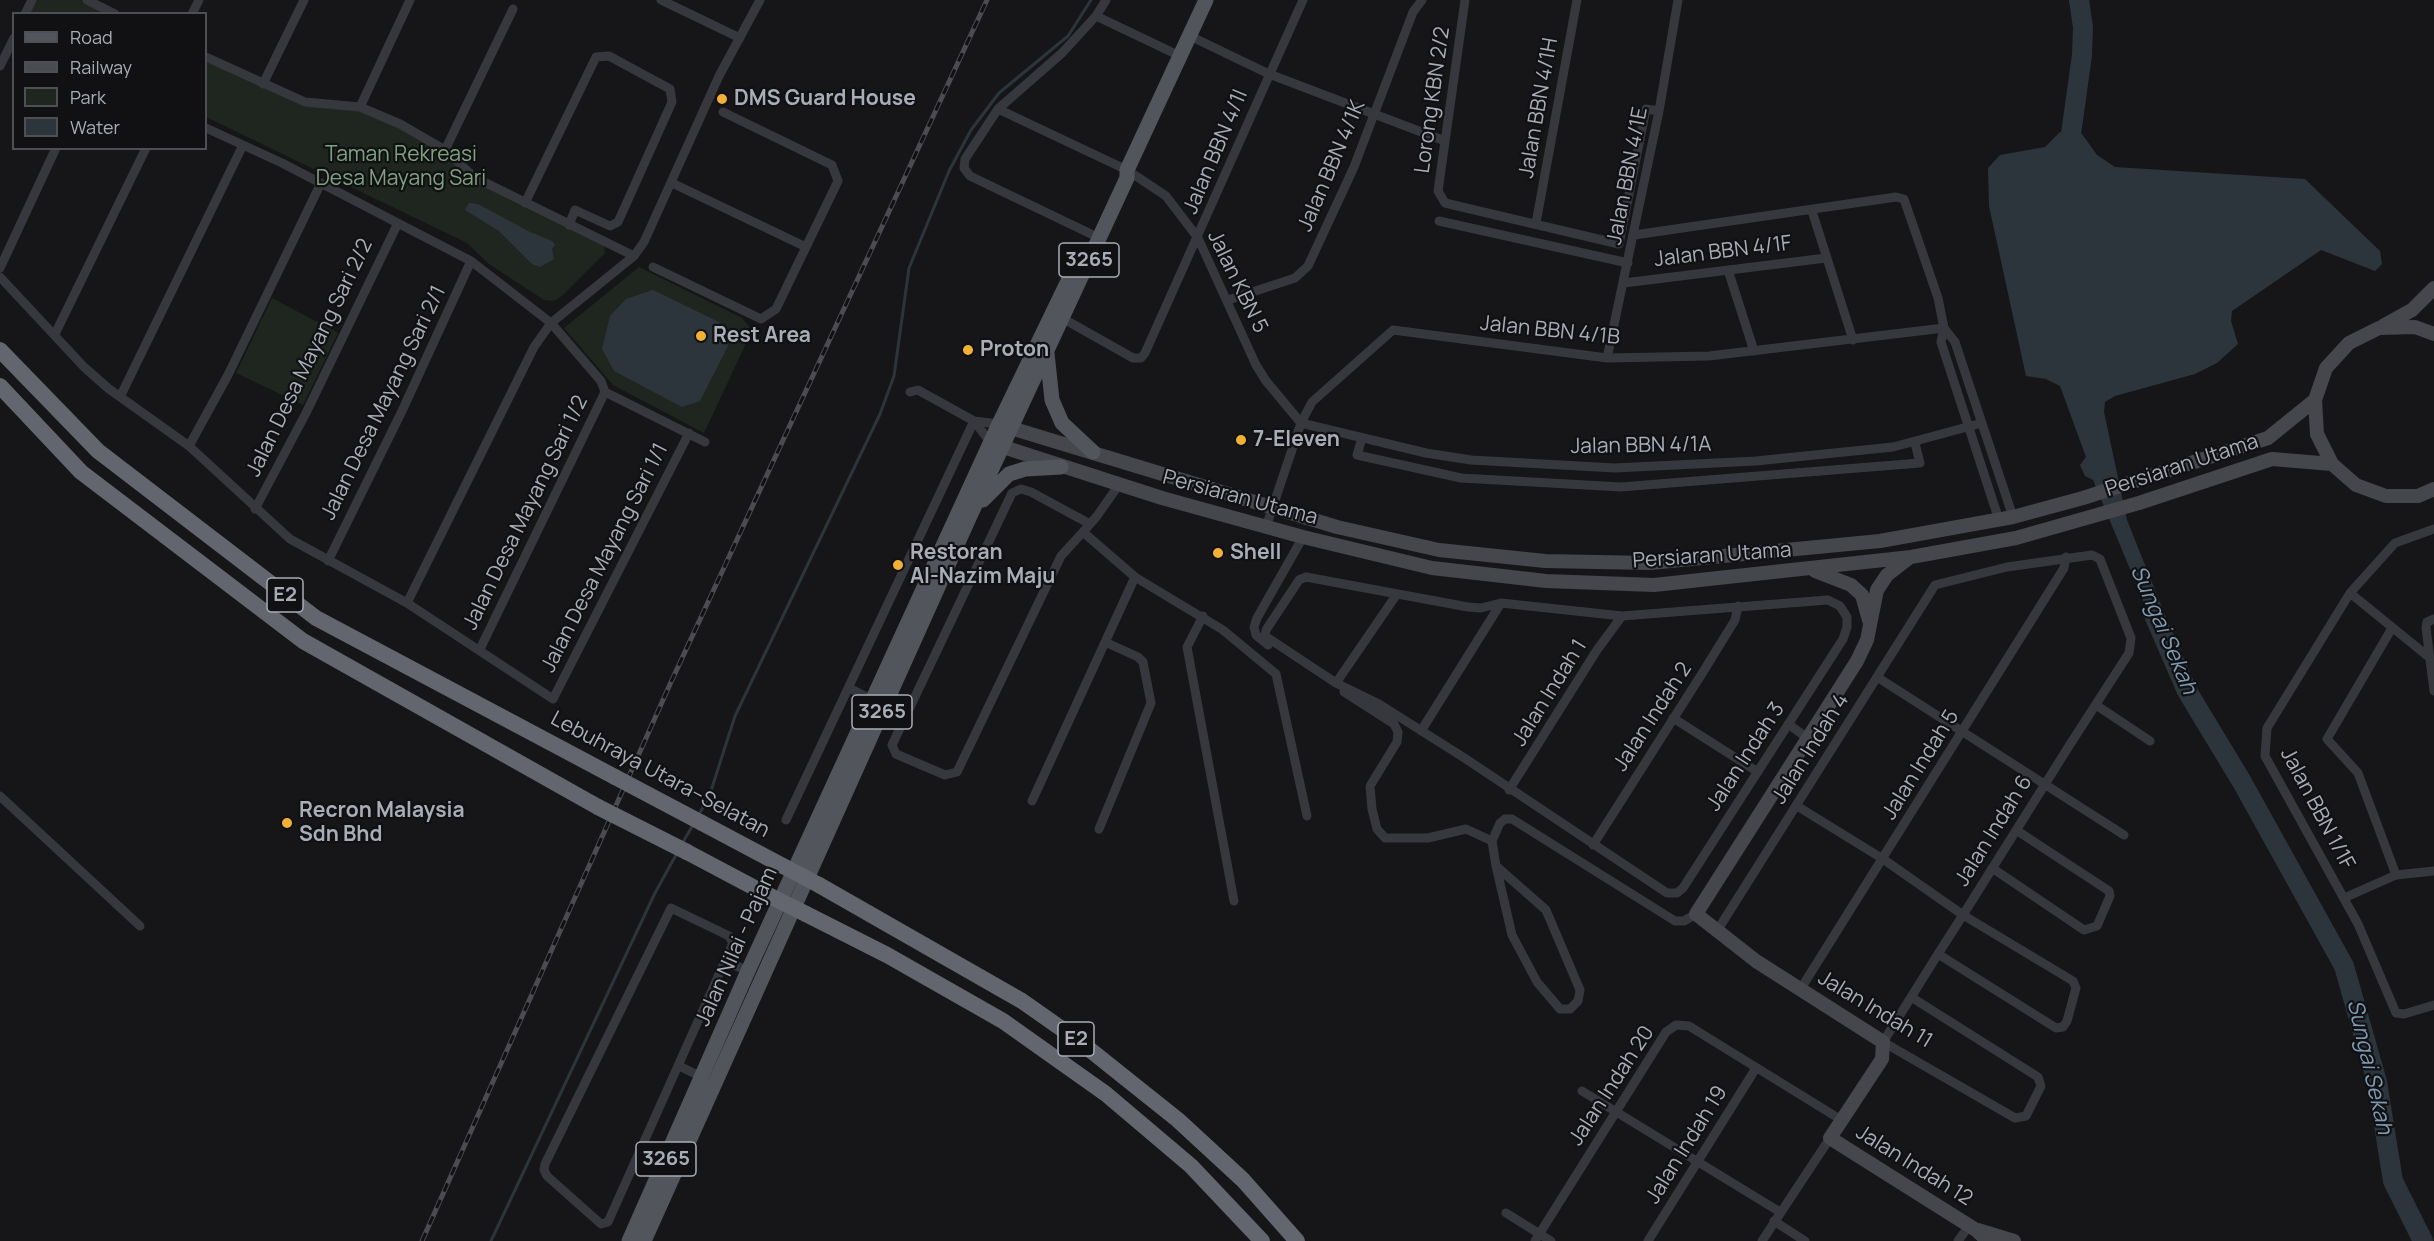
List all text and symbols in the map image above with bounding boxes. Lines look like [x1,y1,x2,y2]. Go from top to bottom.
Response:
legend [12,12,207,150]
text: Road [70,25,113,49]
street label: Lorong KBN 2/2 [1410,25,1456,175]
street label: Jalan BBN 4/1H [1514,36,1564,180]
text: Railway [70,55,132,79]
text: Park [70,85,106,109]
place label: DMS Guard House [734,86,916,112]
street label: Jalan BBN 4/1I [1179,86,1253,218]
marker: DMS Guard House [715,92,729,106]
street label: Jalan BBN 4/1K [1293,97,1371,235]
street label: Jalan BBN 4/1E [1602,105,1654,247]
text: Water [70,115,120,139]
park label: Taman Rekreasi Desa Mayang Sari [316,142,486,192]
street label: Jalan KBN 5 [1201,227,1273,337]
street label: Jalan BBN 4/1F [1653,231,1793,273]
street label: Jalan Desa Mayang Sari 2/2 [241,235,379,481]
road number: 3265 [1059,243,1119,277]
street label: Jalan Desa Mayang Sari 2/1 [316,282,452,524]
street label: Jalan BBN 4/1B [1479,311,1621,351]
place label: Rest Area [713,323,811,349]
marker: Rest Area [694,329,708,343]
place label: Proton [980,337,1049,363]
marker: Proton [961,343,975,357]
street label: Jalan Desa Mayang Sari 1/2 [458,392,594,634]
place label: 7-Eleven [1253,427,1340,453]
street label: Persiaran Utama [2102,429,2262,503]
street label: Jalan BBN 4/1A [1570,432,1712,460]
marker: 7-Eleven [1234,433,1248,447]
street label: Jalan Desa Mayang Sari 1/1 [536,439,674,677]
street label: Persiaran Utama [1160,465,1320,531]
street label: Persiaran Utama [1632,538,1792,574]
place label: Restoran Al-Nazim Maju [910,540,1055,590]
place label: Shell [1230,540,1281,566]
marker: Shell [1211,546,1225,560]
marker: Restoran Al-Nazim Maju [891,558,905,572]
water label: Sungai Sekah [2124,562,2202,698]
road number: E2 [267,578,303,612]
street label: Jalan Indah 1 [1507,635,1593,751]
street label: Jalan Indah 2 [1608,658,1698,776]
street label: Jalan Indah 4 [1767,689,1855,809]
road number: 3265 [852,695,912,729]
street label: Jalan Indah 3 [1702,698,1790,816]
street label: Jalan Indah 5 [1877,705,1965,825]
street label: Lebuhraya Utara–Selatan [546,707,774,843]
street label: Jalan BBN 1/1F [2274,744,2360,874]
street label: Jalan Indah 6 [1950,771,2038,891]
place label: Recron Malaysia Sdn Bhd [299,798,465,848]
marker: Recron Malaysia Sdn Bhd [280,816,294,830]
street label: Jalan Nilai - Pajam [691,864,783,1030]
street label: Jalan Indah 11 [1813,966,1937,1054]
water label: Sungai Sekah [2341,997,2397,1137]
street label: Jalan Indah 20 [1564,1021,1660,1151]
road number: E2 [1058,1022,1094,1056]
street label: Jalan Indah 19 [1641,1082,1733,1208]
street label: Jalan Indah 12 [1851,1120,1977,1212]
road number: 3265 [636,1142,696,1176]

